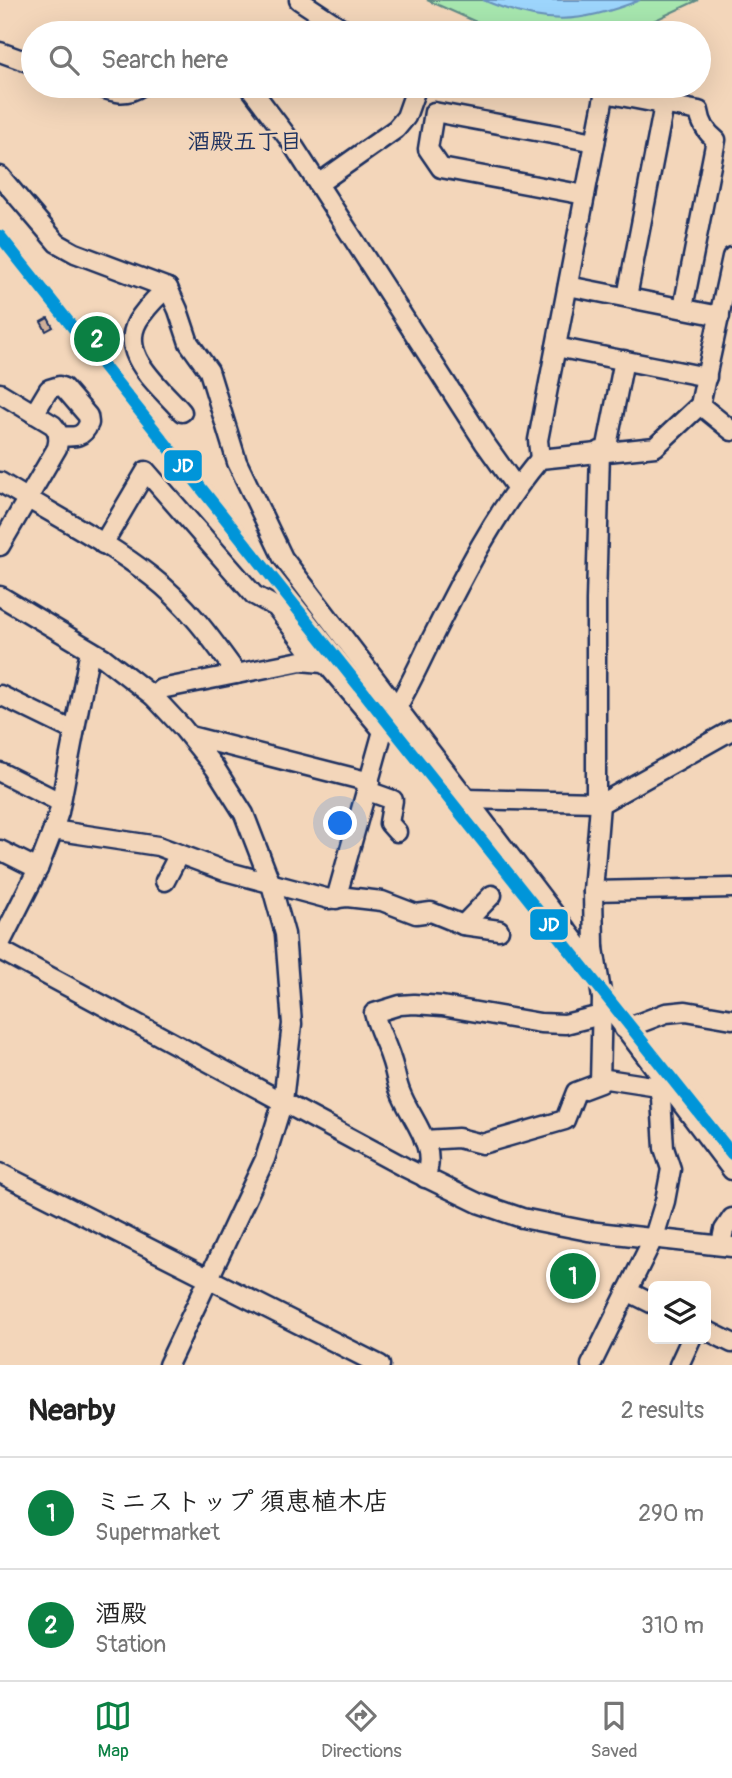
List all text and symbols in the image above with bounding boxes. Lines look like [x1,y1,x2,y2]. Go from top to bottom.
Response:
search box [21,21,711,98]
icon: search [45,41,83,79]
text: Search here [101,44,228,76]
district label: 酒殿五丁目 [188,127,303,156]
pin: 2 [74,313,120,365]
line badge: JD [163,449,203,482]
text: JD [172,454,194,478]
your location [323,806,357,840]
line badge: JD [529,908,569,941]
text: JD [538,913,560,937]
pin: 1 [550,1250,596,1302]
map controls [648,1281,711,1344]
button: layers [648,1281,711,1344]
text: Nearby [28,1392,115,1429]
text: 2 results [621,1396,704,1425]
text: ミニストップ 須恵植木店 [95,1486,389,1518]
text: 1 [47,1499,56,1528]
text: 290 m [638,1499,704,1528]
text: Supermarket [95,1518,220,1547]
text: 酒殿 [95,1598,147,1630]
text: 2 [45,1611,57,1640]
text: 310 m [641,1611,704,1640]
text: Station [95,1630,166,1659]
tab: Map [94,1697,132,1763]
tab: Directions [321,1697,402,1763]
tab: Saved [590,1697,638,1763]

